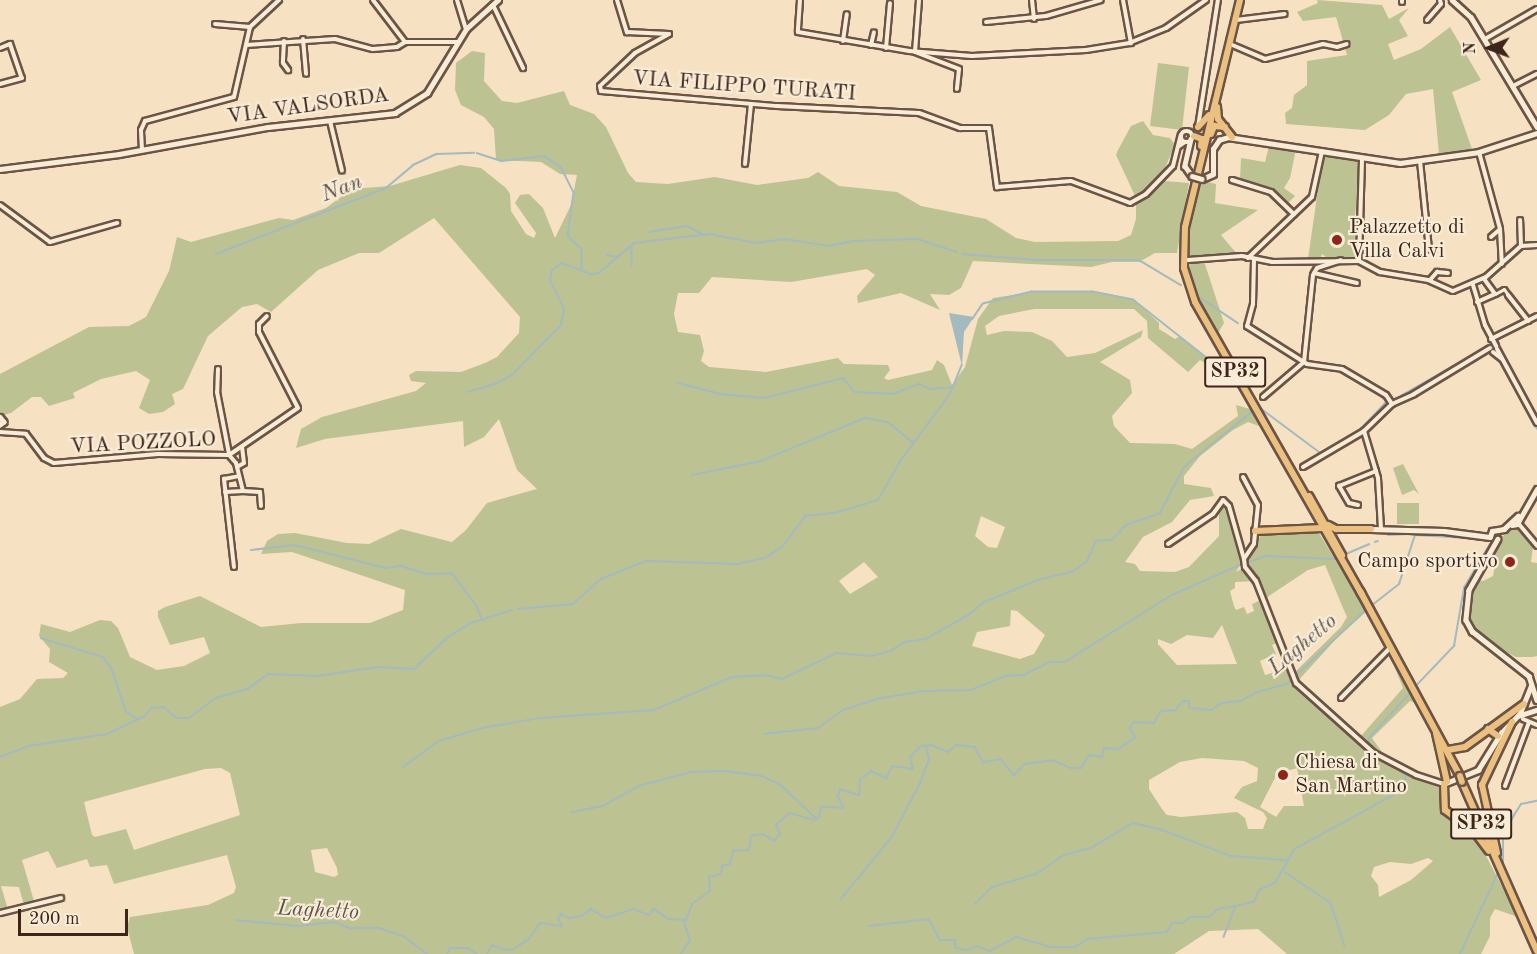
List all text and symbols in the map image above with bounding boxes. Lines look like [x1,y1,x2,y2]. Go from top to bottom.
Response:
north arrow [1459,18,1519,78]
text: N [1463,42,1479,55]
street label: VIA FILIPPO TURATI [631,67,857,107]
street label: VIA VALSORDA [225,83,391,131]
water label: Nan [318,169,366,209]
place label: Palazzetto di Villa Calvi [1349,215,1465,265]
marker: Palazzetto di Villa Calvi [1330,233,1344,247]
road number: SP32 [1204,355,1266,389]
street label: VIA POZZOLO [69,428,217,460]
place label: Campo sportivo [1357,549,1498,575]
marker: Campo sportivo [1503,555,1517,569]
water label: Laghetto [1263,609,1343,681]
place label: Chiesa di San Martino [1295,750,1407,800]
marker: Chiesa di San Martino [1276,768,1290,782]
road number: SP32 [1450,807,1512,841]
water label: Laghetto [276,896,360,926]
scale bar [21,897,130,935]
text: 200 m [29,910,80,928]

